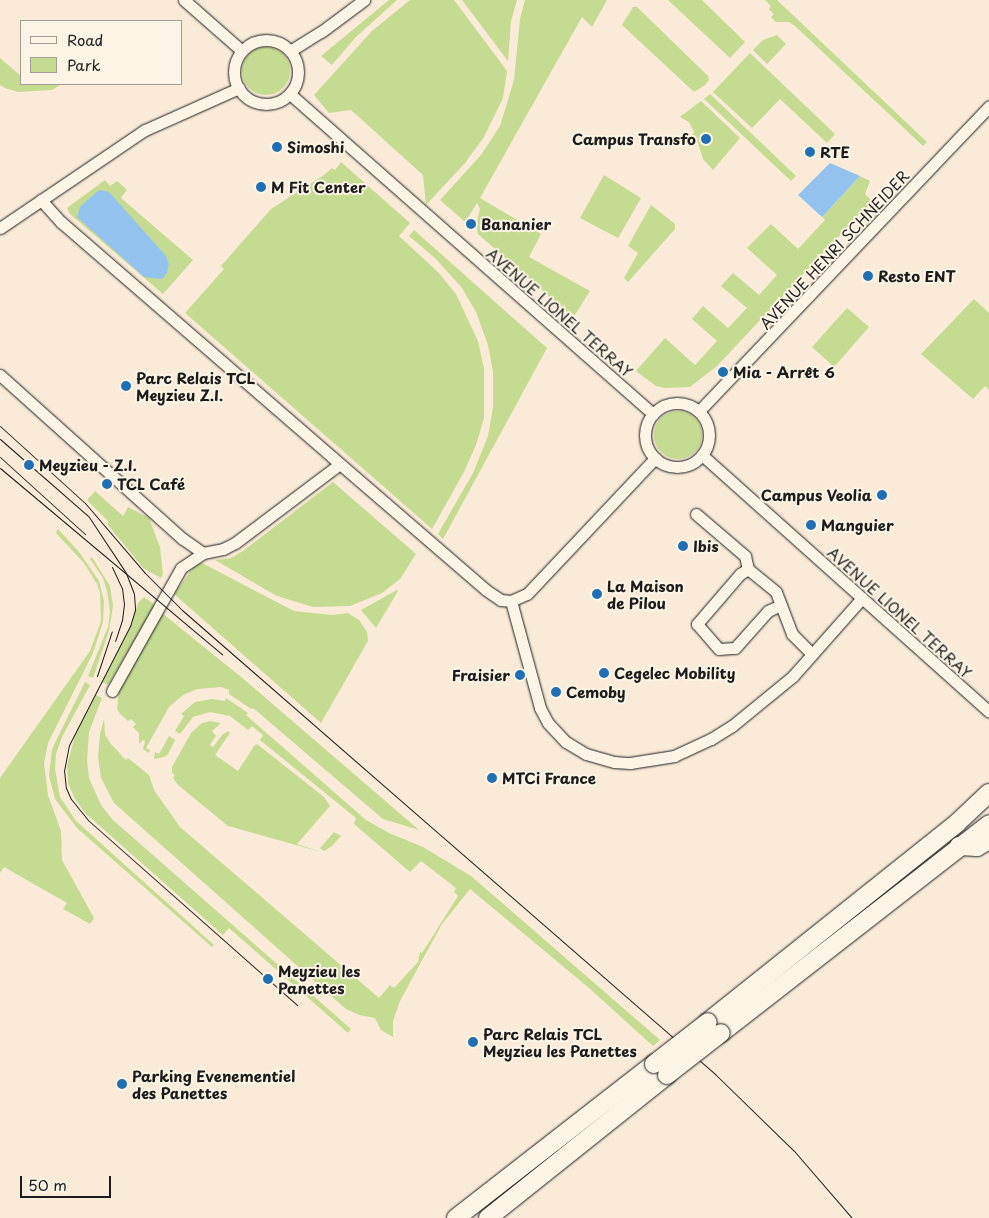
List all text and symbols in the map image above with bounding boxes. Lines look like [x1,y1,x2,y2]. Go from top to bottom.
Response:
legend [20,20,182,85]
text: Road [67,28,103,51]
text: Park [67,53,101,76]
place label: Campus Transfo [571,130,696,148]
marker: Campus Transfo [700,133,712,145]
place label: Simoshi [287,138,344,156]
marker: Simoshi [271,141,283,153]
place label: RTE [820,143,850,161]
marker: RTE [804,146,816,158]
street label: AVENUE HENRI SCHNEIDER [756,166,912,332]
place label: M Fit Center [271,178,367,196]
marker: M Fit Center [255,181,267,193]
place label: Bananier [481,215,551,233]
marker: Bananier [465,218,477,230]
street label: AVENUE LIONEL TERRAY [484,245,636,379]
place label: Resto ENT [878,267,956,285]
marker: Resto ENT [862,270,874,282]
place label: Mia - Arrêt 6 [733,363,837,381]
marker: Mia - Arrêt 6 [717,366,729,378]
place label: Parc Relais TCL Meyzieu Z.I. [136,368,254,403]
marker: Parc Relais TCL Meyzieu Z.I. [120,380,132,392]
place label: Meyzieu - Z.I. [39,456,138,474]
marker: Meyzieu - Z.I. [23,459,35,471]
place label: TCL Café [117,475,187,493]
marker: TCL Café [101,478,113,490]
place label: Campus Veolia [760,486,872,504]
marker: Campus Veolia [876,489,888,501]
place label: Manguier [821,516,894,534]
marker: Manguier [805,519,817,531]
place label: Ibis [693,537,719,555]
marker: Ibis [677,540,689,552]
street label: AVENUE LIONEL TERRAY [825,543,975,681]
place label: La Maison de Pilou [607,576,684,611]
marker: La Maison de Pilou [591,588,603,600]
place label: Cegelec Mobility [614,664,737,682]
place label: Fraisier [452,666,510,684]
marker: Cegelec Mobility [598,667,610,679]
marker: Fraisier [514,669,526,681]
place label: Cemoby [566,683,626,701]
marker: Cemoby [550,686,562,698]
place label: MTCi France [502,769,598,787]
marker: MTCi France [486,772,498,784]
place label: Meyzieu les Panettes [278,961,362,996]
marker: Meyzieu les Panettes [262,973,274,985]
place label: Parc Relais TCL Meyzieu les Panettes [483,1024,639,1059]
marker: Parc Relais TCL Meyzieu les Panettes [467,1036,479,1048]
place label: Parking Evenementiel des Panettes [132,1066,295,1101]
marker: Parking Evenementiel des Panettes [116,1078,128,1090]
scale bar [22,1166,114,1198]
text: 50 m [28,1173,67,1196]

